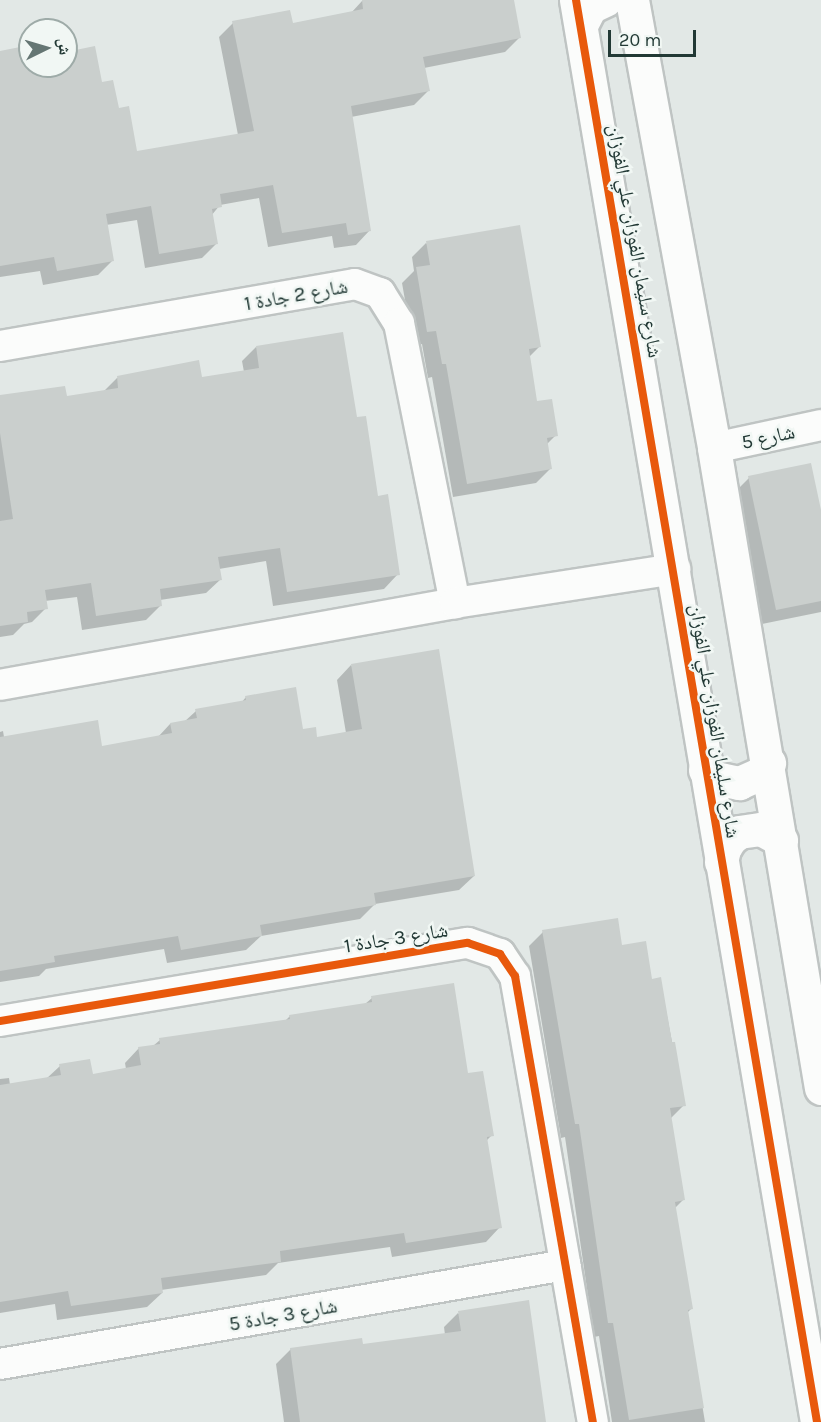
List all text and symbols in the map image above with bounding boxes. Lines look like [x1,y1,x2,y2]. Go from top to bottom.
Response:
north arrow [18,18,78,78]
scale bar [611,18,700,56]
text: 20 m [619,29,661,51]
text: ش [54,37,75,56]
street label: شارع سليمان الفوزان علي الفوزان [603,122,667,360]
street label: شارع 2 جادة 1 [242,274,350,316]
street label: شارع 5 [739,420,797,454]
street label: شارع سليمان الفوزان علي الفوزان [685,602,745,840]
street label: شارع 3 جادة 1 [342,918,450,958]
street label: شارع 3 جادة 5 [227,1294,339,1336]

